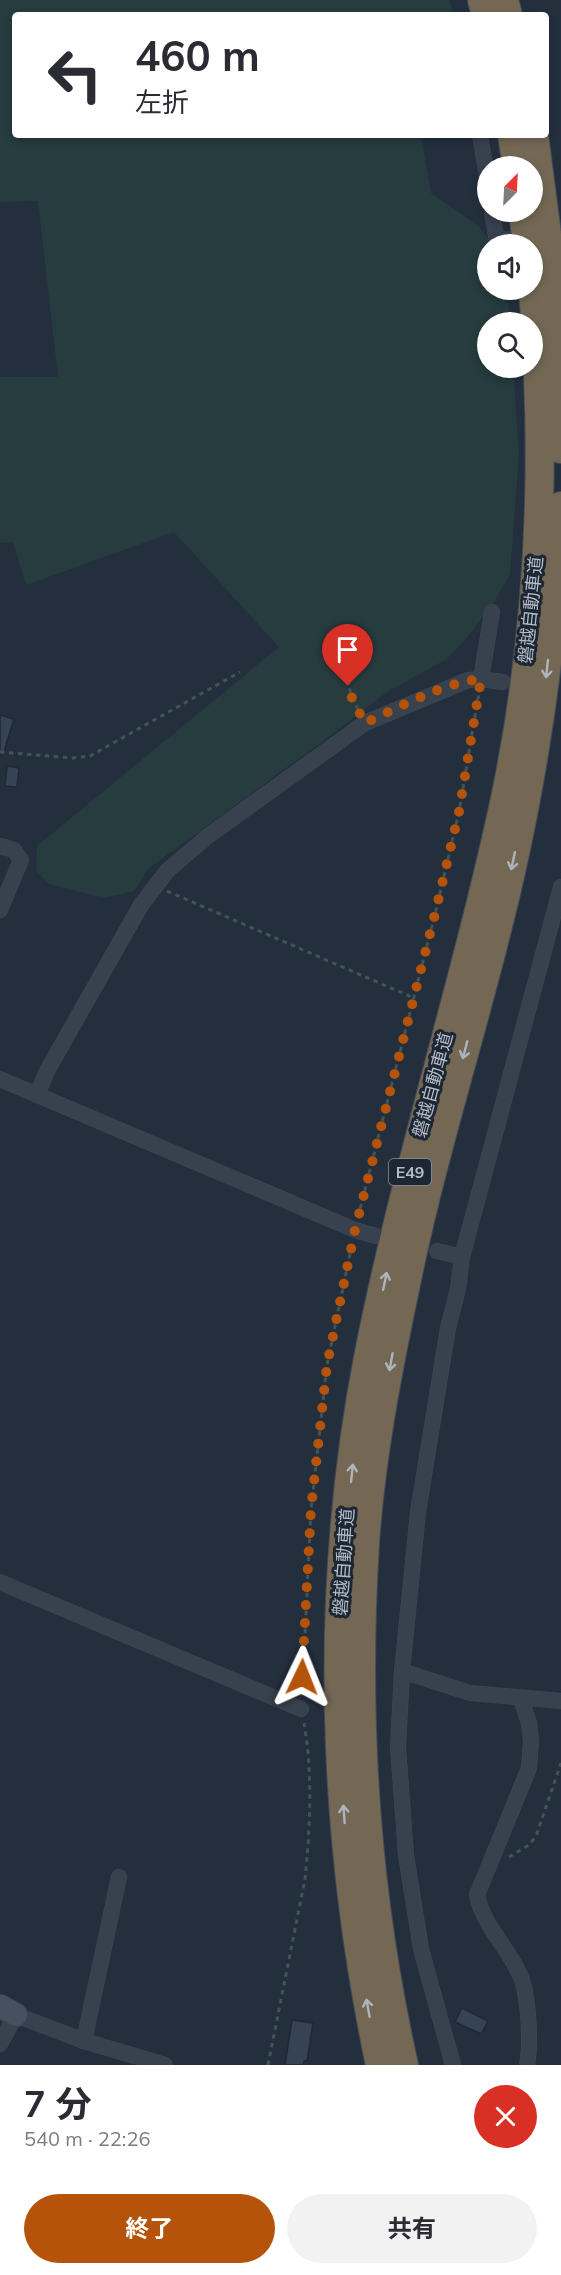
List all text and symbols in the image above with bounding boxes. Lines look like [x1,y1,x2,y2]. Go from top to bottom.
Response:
text: 460 m [135,29,260,82]
icon: left [36,36,114,114]
text: 左折 [135,85,189,119]
north arrow [477,156,543,222]
map controls [477,156,543,378]
button: sound [477,234,543,300]
button: search [477,312,543,378]
street label: 磐越自動車道 [513,555,548,665]
pin [322,624,373,686]
icon: arrive [331,633,364,666]
one-way arrow [541,658,552,678]
one-way arrow [507,851,519,870]
street label: 磐越自動車道 [407,1030,458,1140]
one-way arrow [459,1040,471,1059]
road number: E49 [389,1159,431,1185]
one-way arrow [379,1272,391,1291]
one-way arrow [385,1351,396,1371]
one-way arrow [347,1463,358,1483]
street label: 磐越自動車道 [328,1507,359,1617]
position arrow [270,1645,334,1709]
one-way arrow [338,1805,349,1825]
one-way arrow [362,1998,373,2018]
text: 7 分 [24,2081,91,2126]
button: close [474,2085,537,2148]
text: 540 m · 22:26 [24,2126,150,2151]
button: 終了 [24,2194,275,2263]
button: 共有 [287,2194,537,2263]

